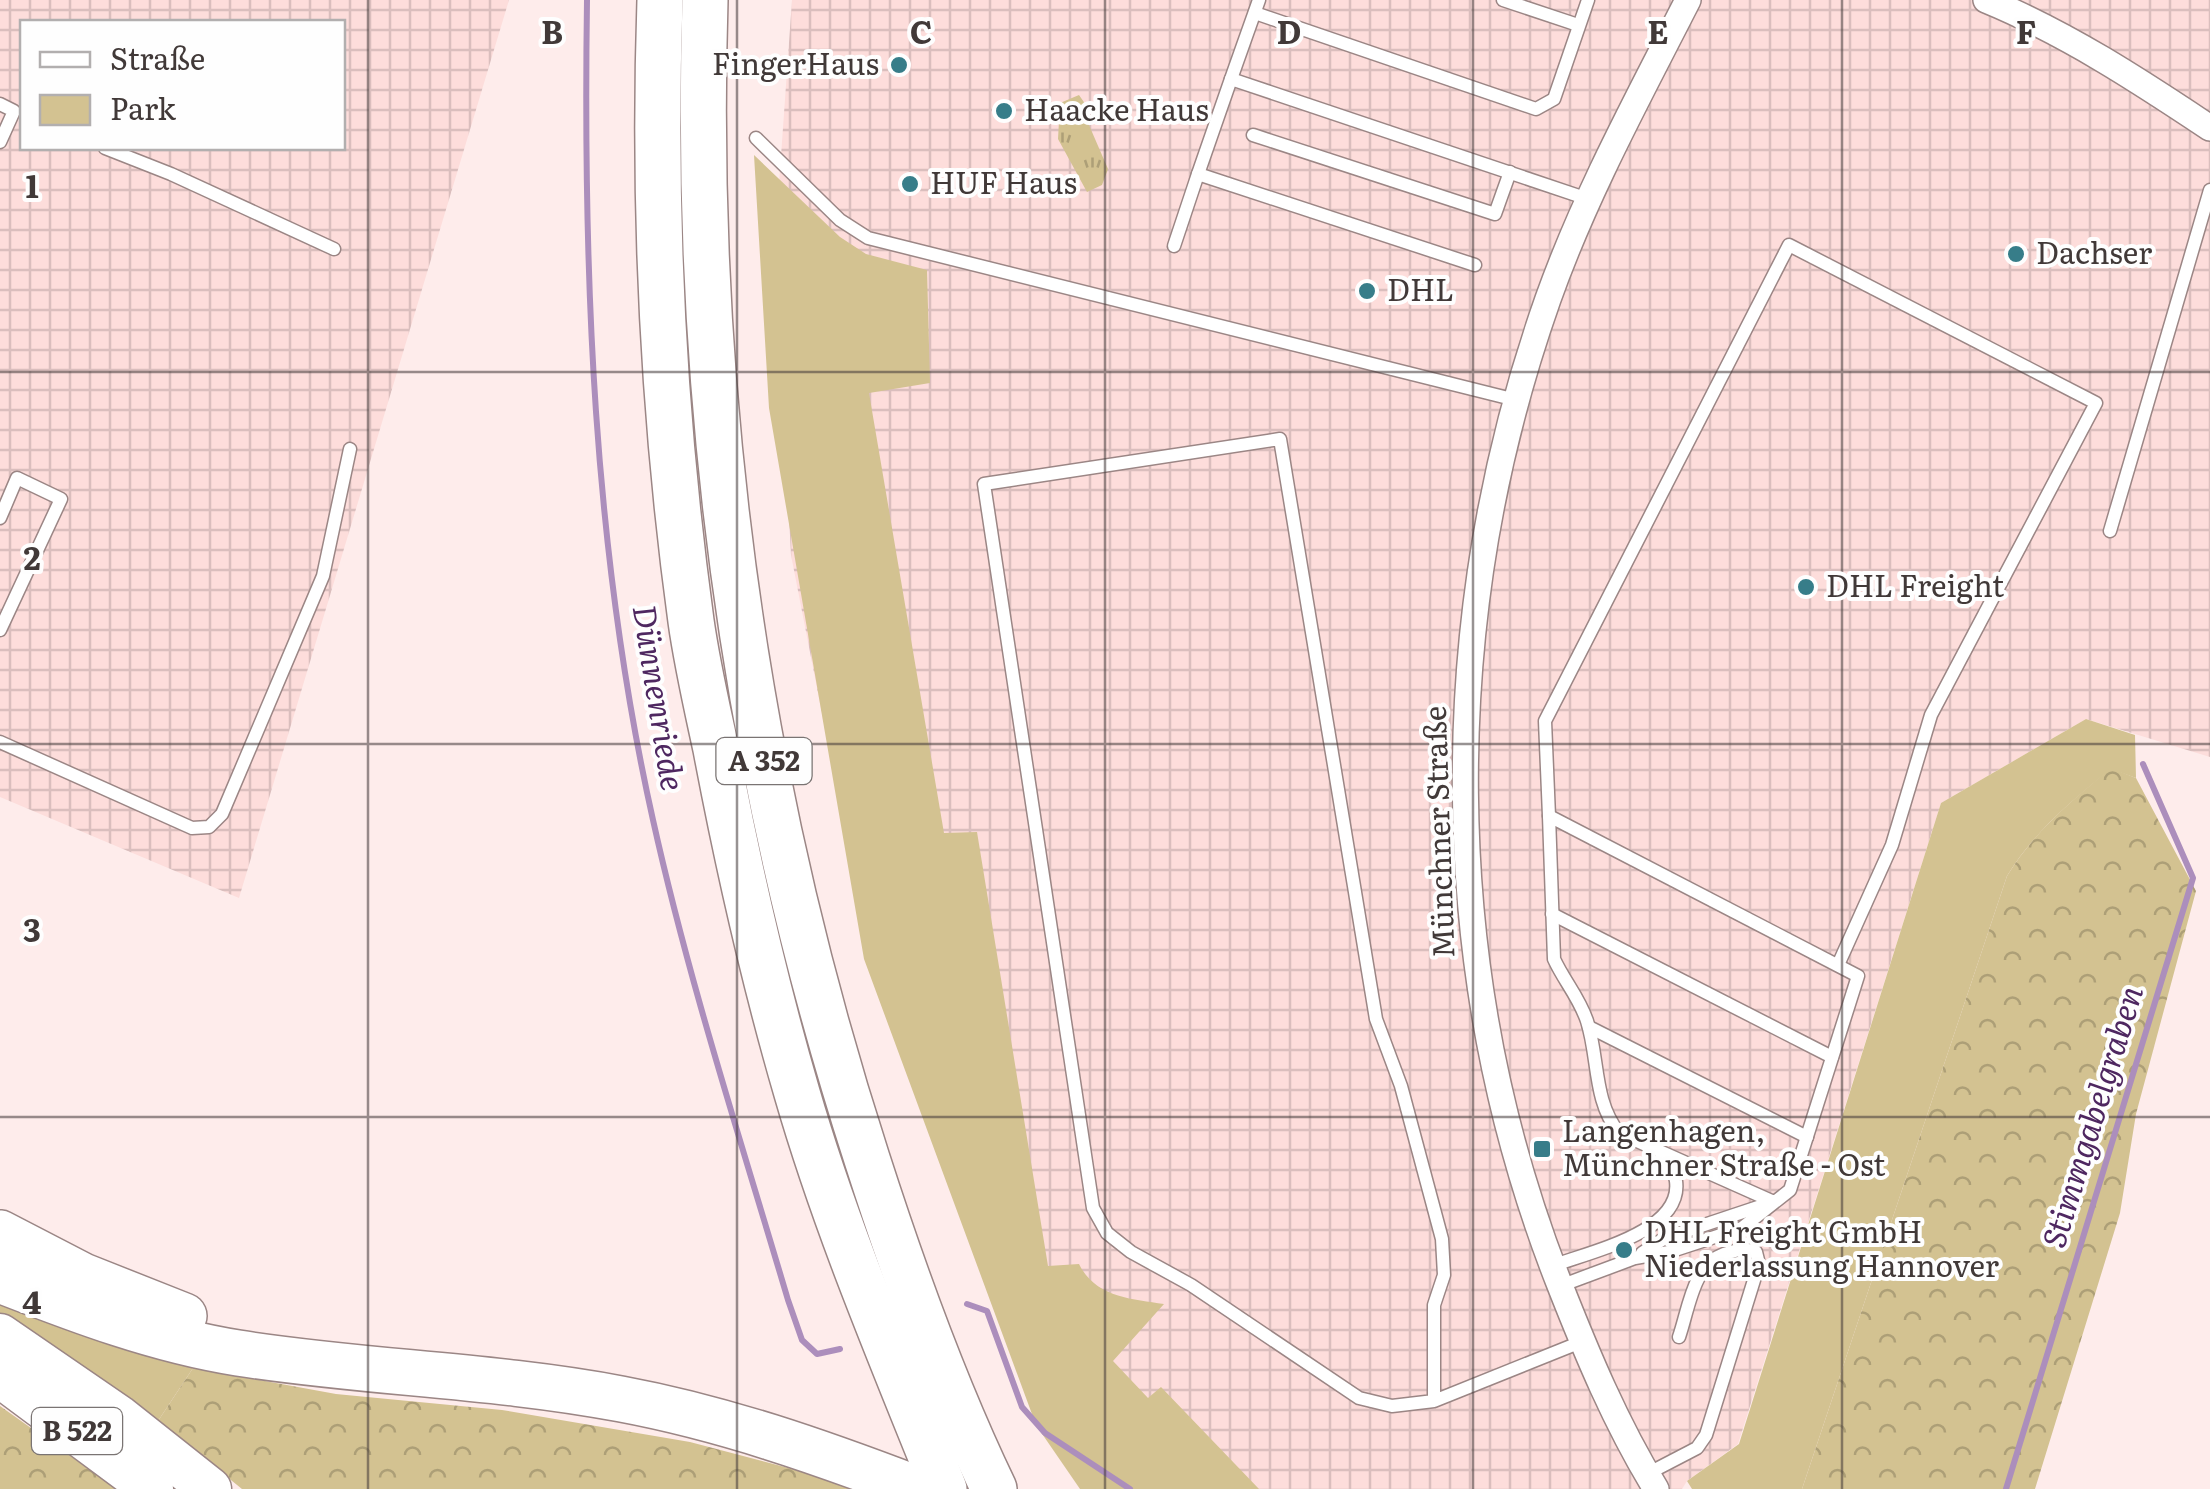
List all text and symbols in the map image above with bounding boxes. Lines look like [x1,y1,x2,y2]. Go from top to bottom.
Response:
text: B [541,6,563,54]
text: C [910,6,932,54]
text: D [1277,6,1301,54]
text: E [1647,6,1669,54]
text: F [2016,6,2036,54]
legend [20,20,345,150]
text: Straße [110,35,205,79]
place label: FingerHaus [712,40,879,84]
marker: FingerHaus [888,54,910,76]
text: Park [110,85,177,129]
place label: Haacke Haus [1024,86,1209,130]
marker: Haacke Haus [993,100,1015,122]
place label: HUF Haus [930,159,1077,203]
text: 1 [25,160,39,208]
marker: HUF Haus [899,173,921,195]
place label: Dachser [2036,229,2152,273]
marker: Dachser [2005,243,2027,265]
place label: DHL [1387,266,1454,310]
marker: DHL [1356,280,1378,302]
text: 2 [23,532,41,580]
place label: DHL Freight [1826,562,2004,606]
marker: DHL Freight [1795,576,1817,598]
water label: Dünnenriede [623,601,699,794]
street label: Münchner Straße [1411,705,1463,959]
road number: A 352 [716,738,812,784]
text: 3 [23,904,41,952]
water label: Stimmgabelgraben [2027,979,2153,1253]
place label: Langenhagen, Münchner Straße - Ost [1562,1107,1885,1185]
marker: Langenhagen, Münchner Straße - Ost [1531,1138,1553,1160]
place label: DHL Freight GmbH Niederlassung Hannover [1644,1208,1999,1286]
marker: DHL Freight GmbH Niederlassung Hannover [1613,1239,1635,1261]
text: 4 [22,1276,42,1324]
road number: B 522 [32,1408,122,1454]

